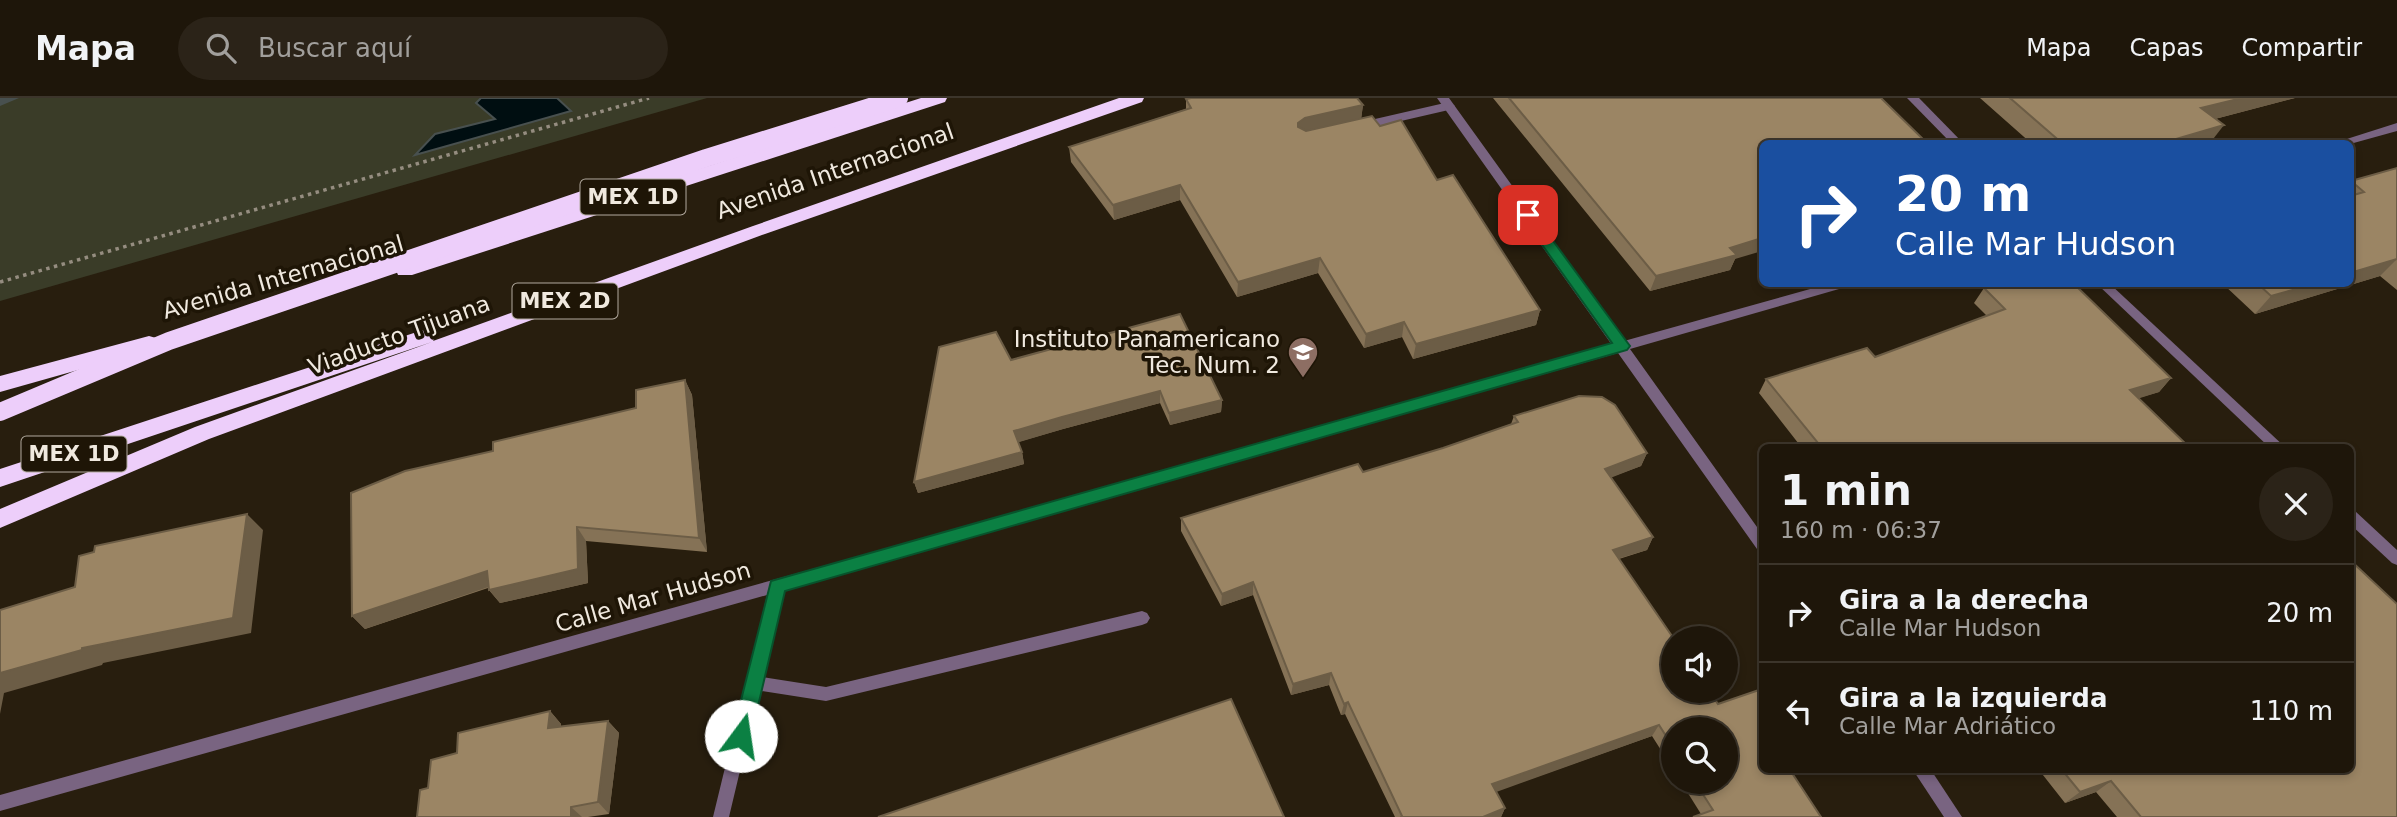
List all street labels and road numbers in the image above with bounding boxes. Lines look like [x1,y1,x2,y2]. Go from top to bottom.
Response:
street label: Avenida Internacional [713,118,957,224]
road number: MEX 1D [580,180,686,214]
street label: Avenida Internacional [159,230,407,324]
road number: MEX 2D [512,284,618,318]
street label: Viaducto Tijuana [305,290,493,380]
road number: MEX 1D [22,436,126,472]
street label: Calle Mar Hudson [552,557,754,637]

